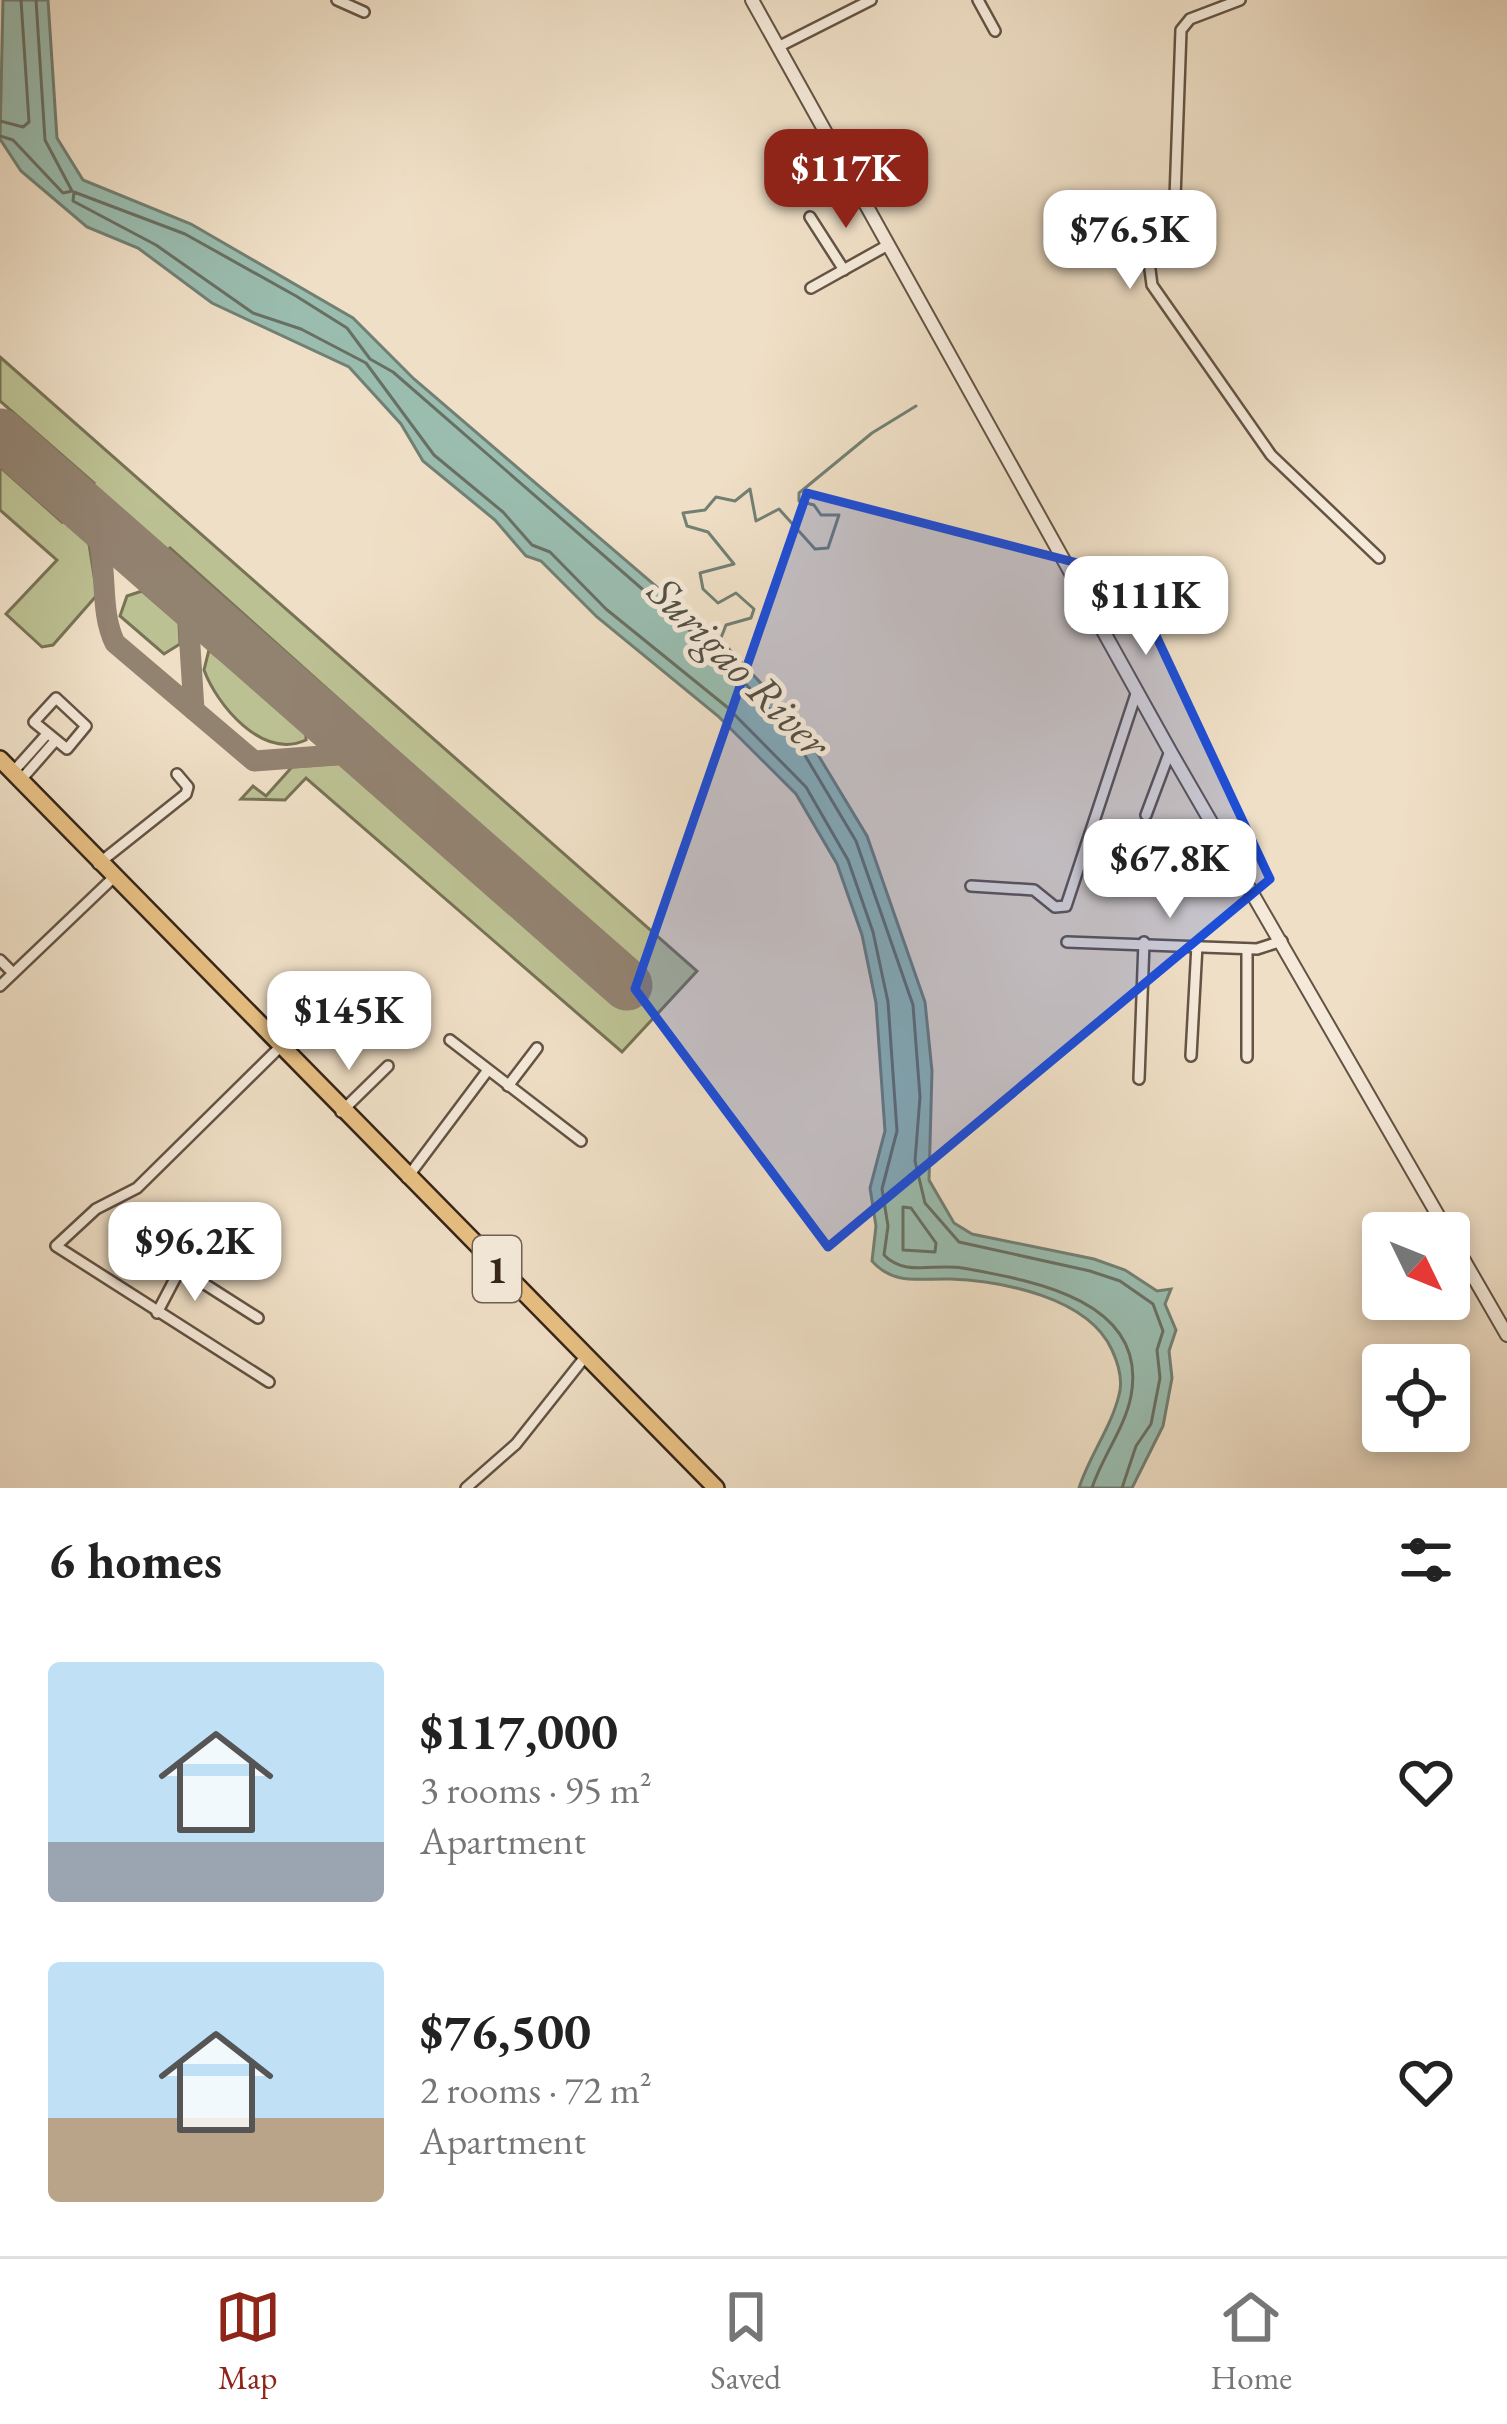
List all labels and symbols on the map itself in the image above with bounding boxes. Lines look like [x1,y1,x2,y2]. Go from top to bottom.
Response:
pin: $117K [762,129,930,231]
pin: $76.5K [1032,190,1228,292]
pin: $111K [1062,556,1230,658]
water label: Surigao River [636,562,845,771]
pin: $67.8K [1072,819,1268,921]
pin: $145K [265,971,433,1073]
pin: $96.2K [97,1202,293,1304]
north arrow [1362,1212,1470,1320]
road number: 1 [473,1236,521,1302]

